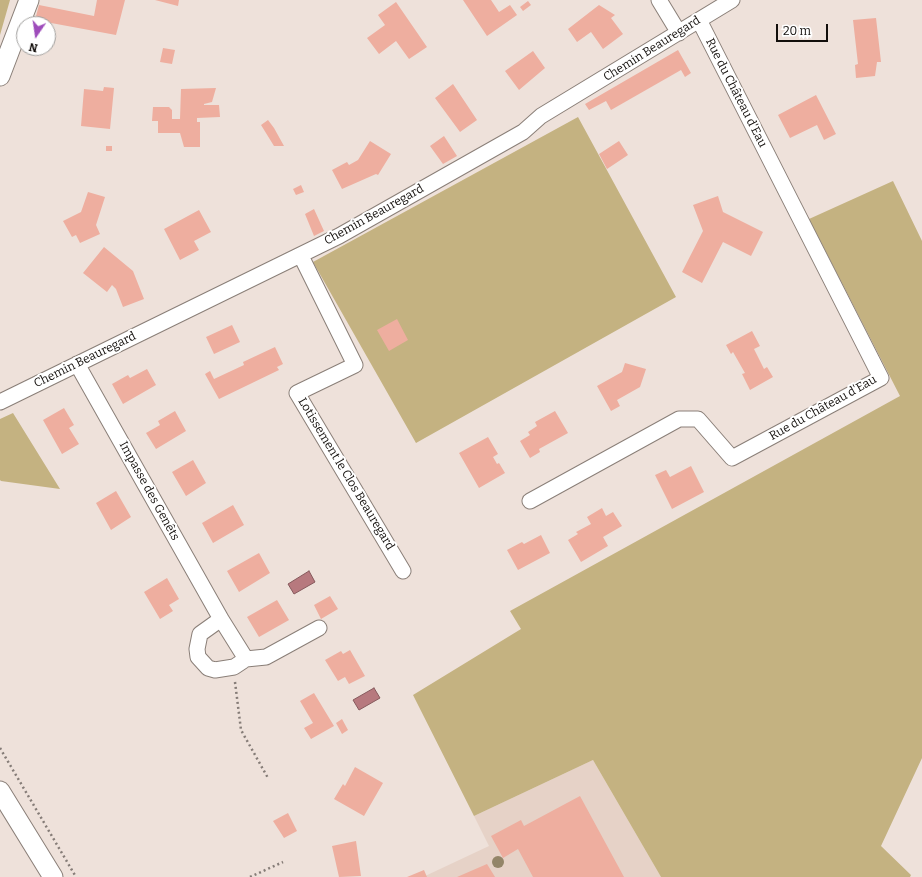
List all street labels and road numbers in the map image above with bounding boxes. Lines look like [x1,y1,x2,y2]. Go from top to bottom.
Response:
street label: Chemin Beauregard [601,13,703,85]
street label: Rue du Château d'Eau [702,36,770,150]
street label: Chemin Beauregard [322,182,426,248]
street label: Chemin Beauregard [32,329,138,391]
street label: Rue du Château d'Eau [767,372,879,444]
street label: Lotissement le Clos Beauregard [295,395,397,553]
street label: Impasse des Genêts [116,439,182,543]

